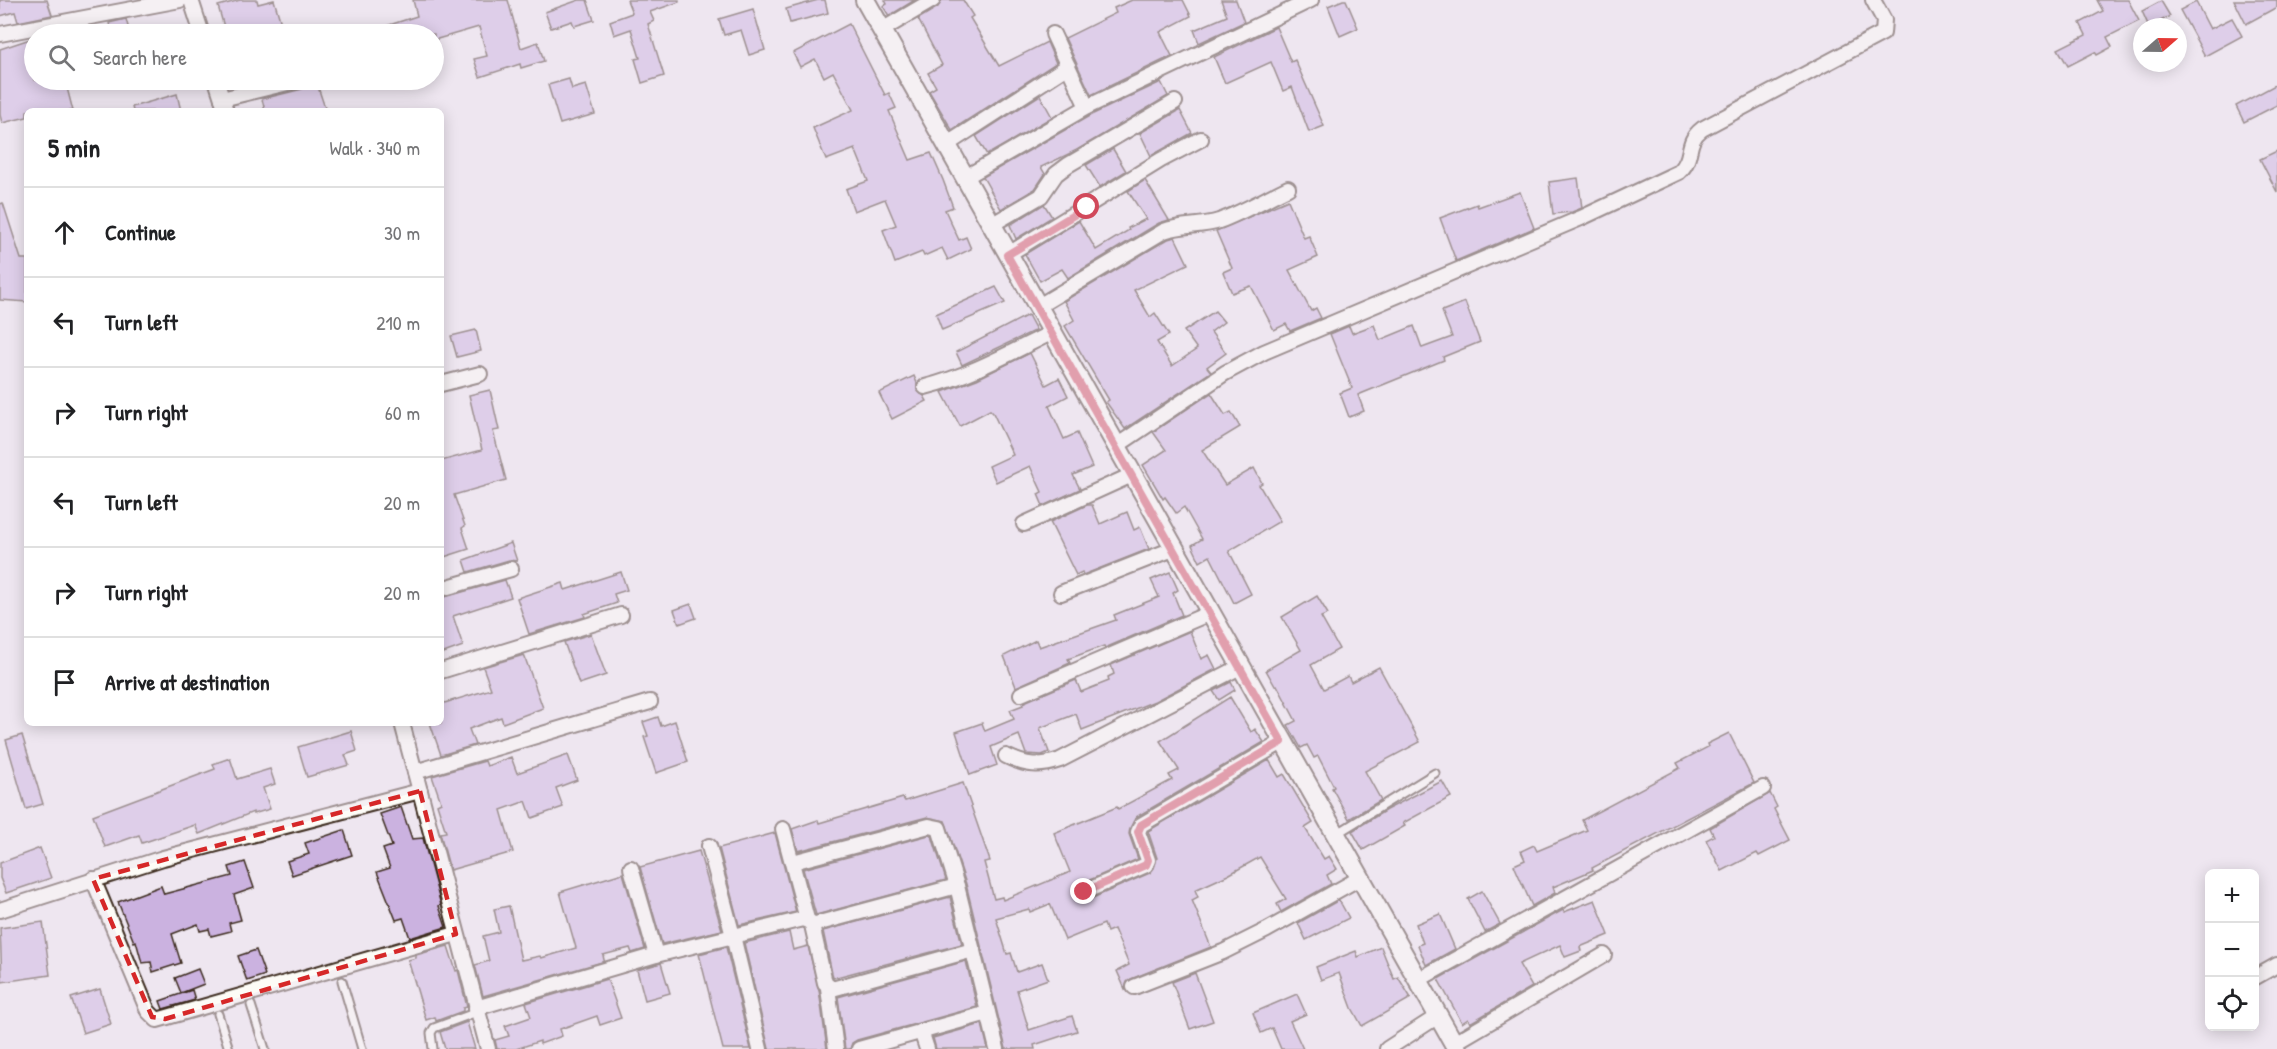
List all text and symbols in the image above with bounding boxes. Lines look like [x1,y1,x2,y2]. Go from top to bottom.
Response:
north arrow [2133,18,2187,72]
search box [24,24,444,90]
icon: search [45,41,78,74]
text: Search here [93,42,187,72]
text: 5 min [48,130,100,165]
text: Walk · 340 m [329,134,420,161]
route start [1073,193,1099,219]
icon: ahead [48,216,81,249]
text: Continue [105,217,176,247]
text: 30 m [384,219,420,246]
icon: left [48,306,81,339]
text: Turn left [105,307,178,337]
text: 210 m [376,309,420,336]
icon: right [48,396,81,429]
text: Turn right [105,397,188,427]
text: 60 m [385,399,420,426]
icon: left [48,486,81,519]
text: Turn left [105,487,178,517]
text: 20 m [383,489,420,516]
icon: right [48,576,81,609]
text: Turn right [105,577,188,607]
text: 20 m [383,579,420,606]
icon: arrive [48,666,81,699]
text: Arrive at destination [105,667,270,697]
map controls [2205,869,2259,1031]
button: + [2205,869,2259,923]
route end [1070,878,1096,904]
button: − [2205,923,2259,977]
button: locate [2205,977,2259,1031]

